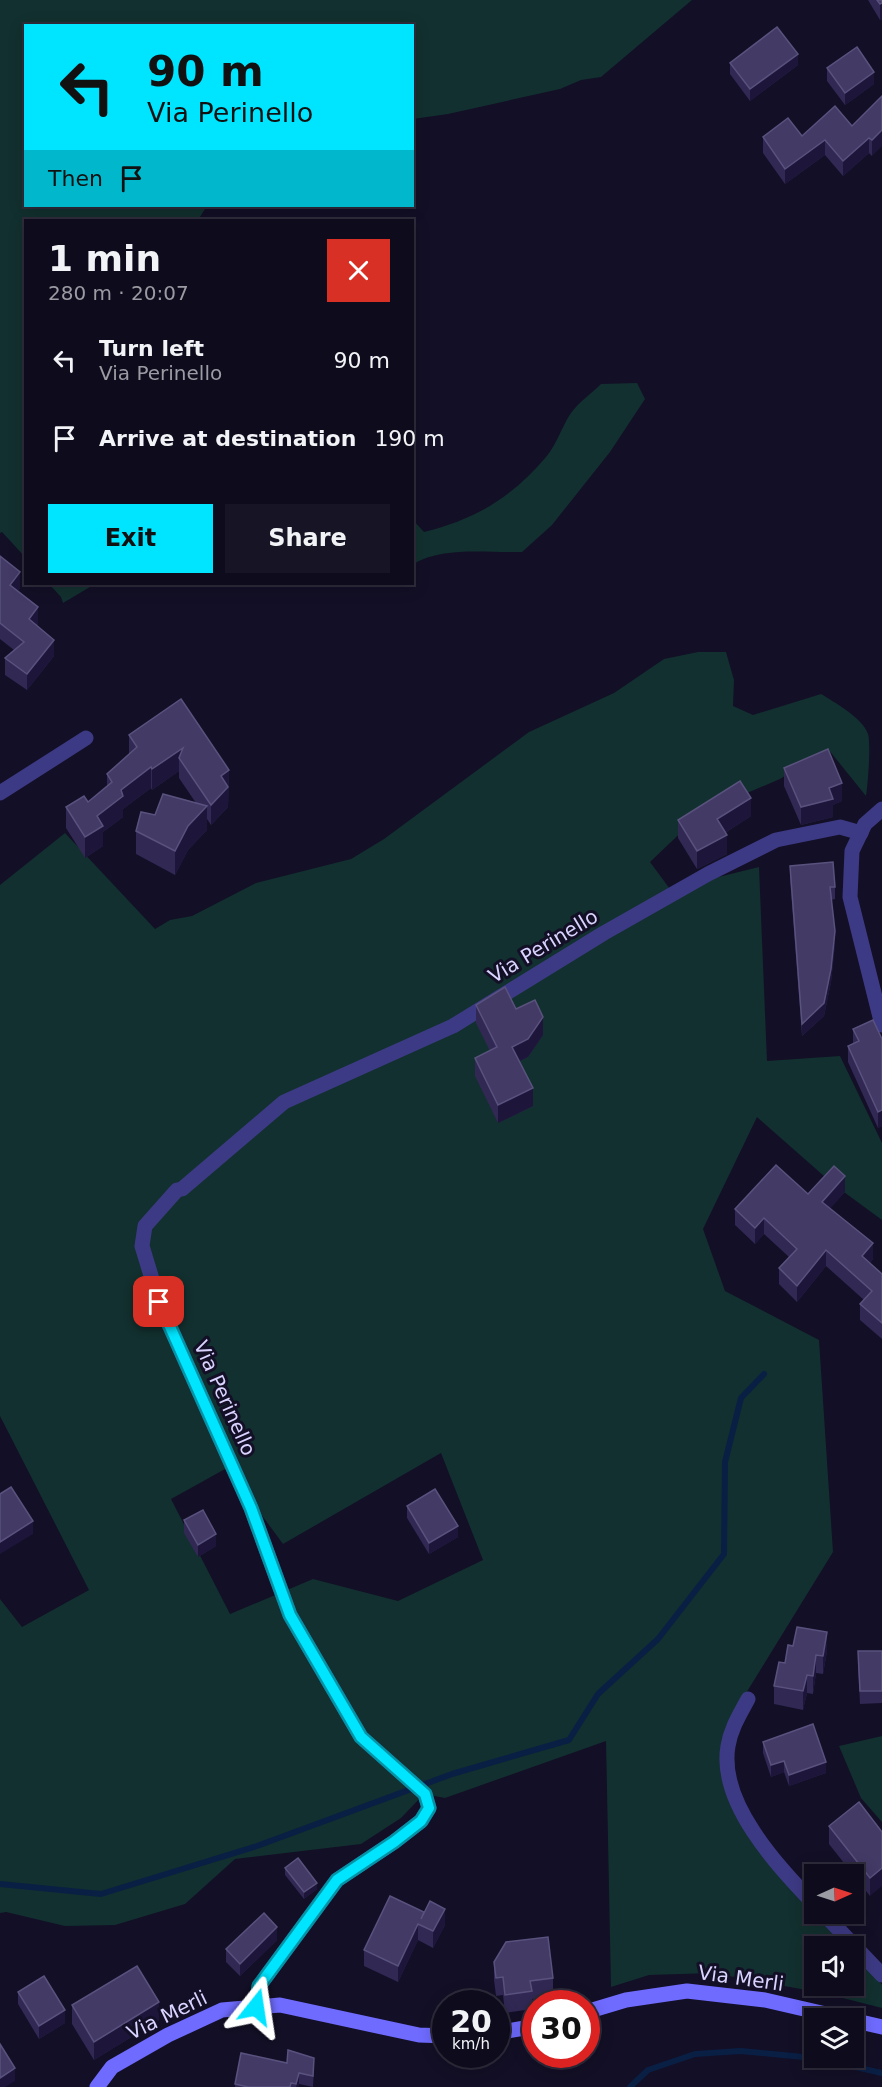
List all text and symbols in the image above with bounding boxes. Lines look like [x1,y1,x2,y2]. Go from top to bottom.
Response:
text: 90 m [147,47,264,96]
icon: left [48,48,126,126]
text: Via Perinello [147,97,313,128]
icon: arrive [115,162,148,195]
text: Then [48,166,103,191]
text: 1 min [48,238,161,279]
button: close [327,239,390,302]
text: 280 m · 20:07 [48,281,189,305]
text: Turn left [99,336,204,361]
icon: left [48,344,81,377]
text: 90 m [334,348,390,373]
text: Via Perinello [99,361,222,385]
icon: arrive [48,422,81,455]
text: Arrive at destination [99,426,356,451]
text: 190 m [374,426,445,451]
button: Exit [48,504,213,573]
button: Share [225,504,390,573]
street label: Via Perinello [484,904,602,988]
pin [133,1276,184,1327]
icon: arrive [142,1285,175,1318]
street label: Via Perinello [189,1337,261,1459]
north arrow [804,1864,864,1924]
map controls [804,1864,864,2068]
button: sound [804,1936,864,1996]
street label: Via Merli [697,1960,785,1996]
position arrow [224,1975,288,2039]
street label: Via Merli [123,1985,211,2045]
speed limit sign: 30 [522,1990,600,2068]
text: 20 [450,2004,492,2039]
button: layers [804,2008,864,2068]
text: km/h [452,2035,490,2053]

